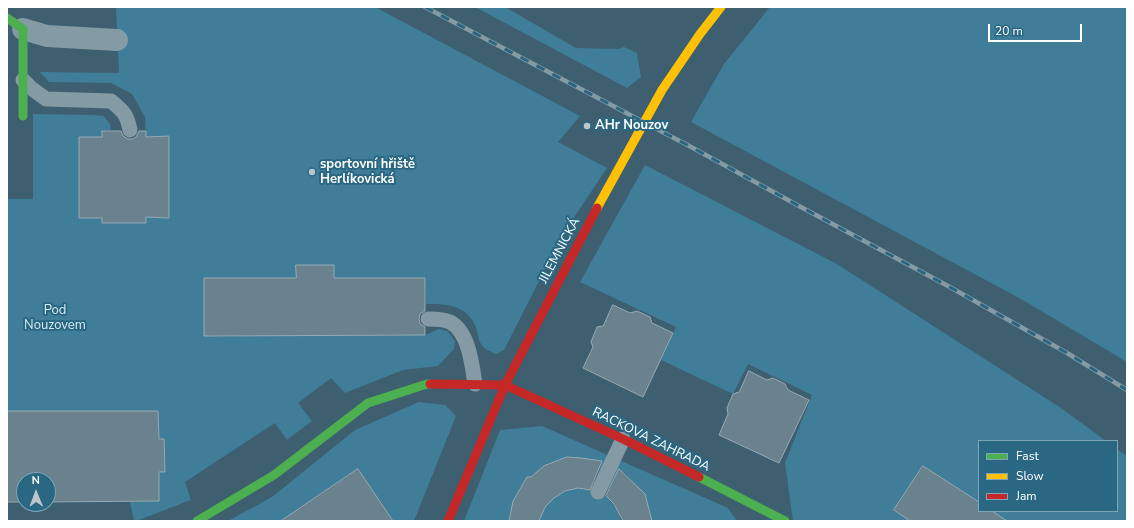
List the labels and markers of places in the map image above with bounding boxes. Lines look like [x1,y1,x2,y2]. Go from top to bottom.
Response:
place label: AHr Nouzov [595,118,668,134]
marker: AHr Nouzov [582,121,592,131]
place label: sportovní hřiště Herlíkovická [320,157,415,188]
marker: sportovní hřiště Herlíkovická [307,167,317,177]

